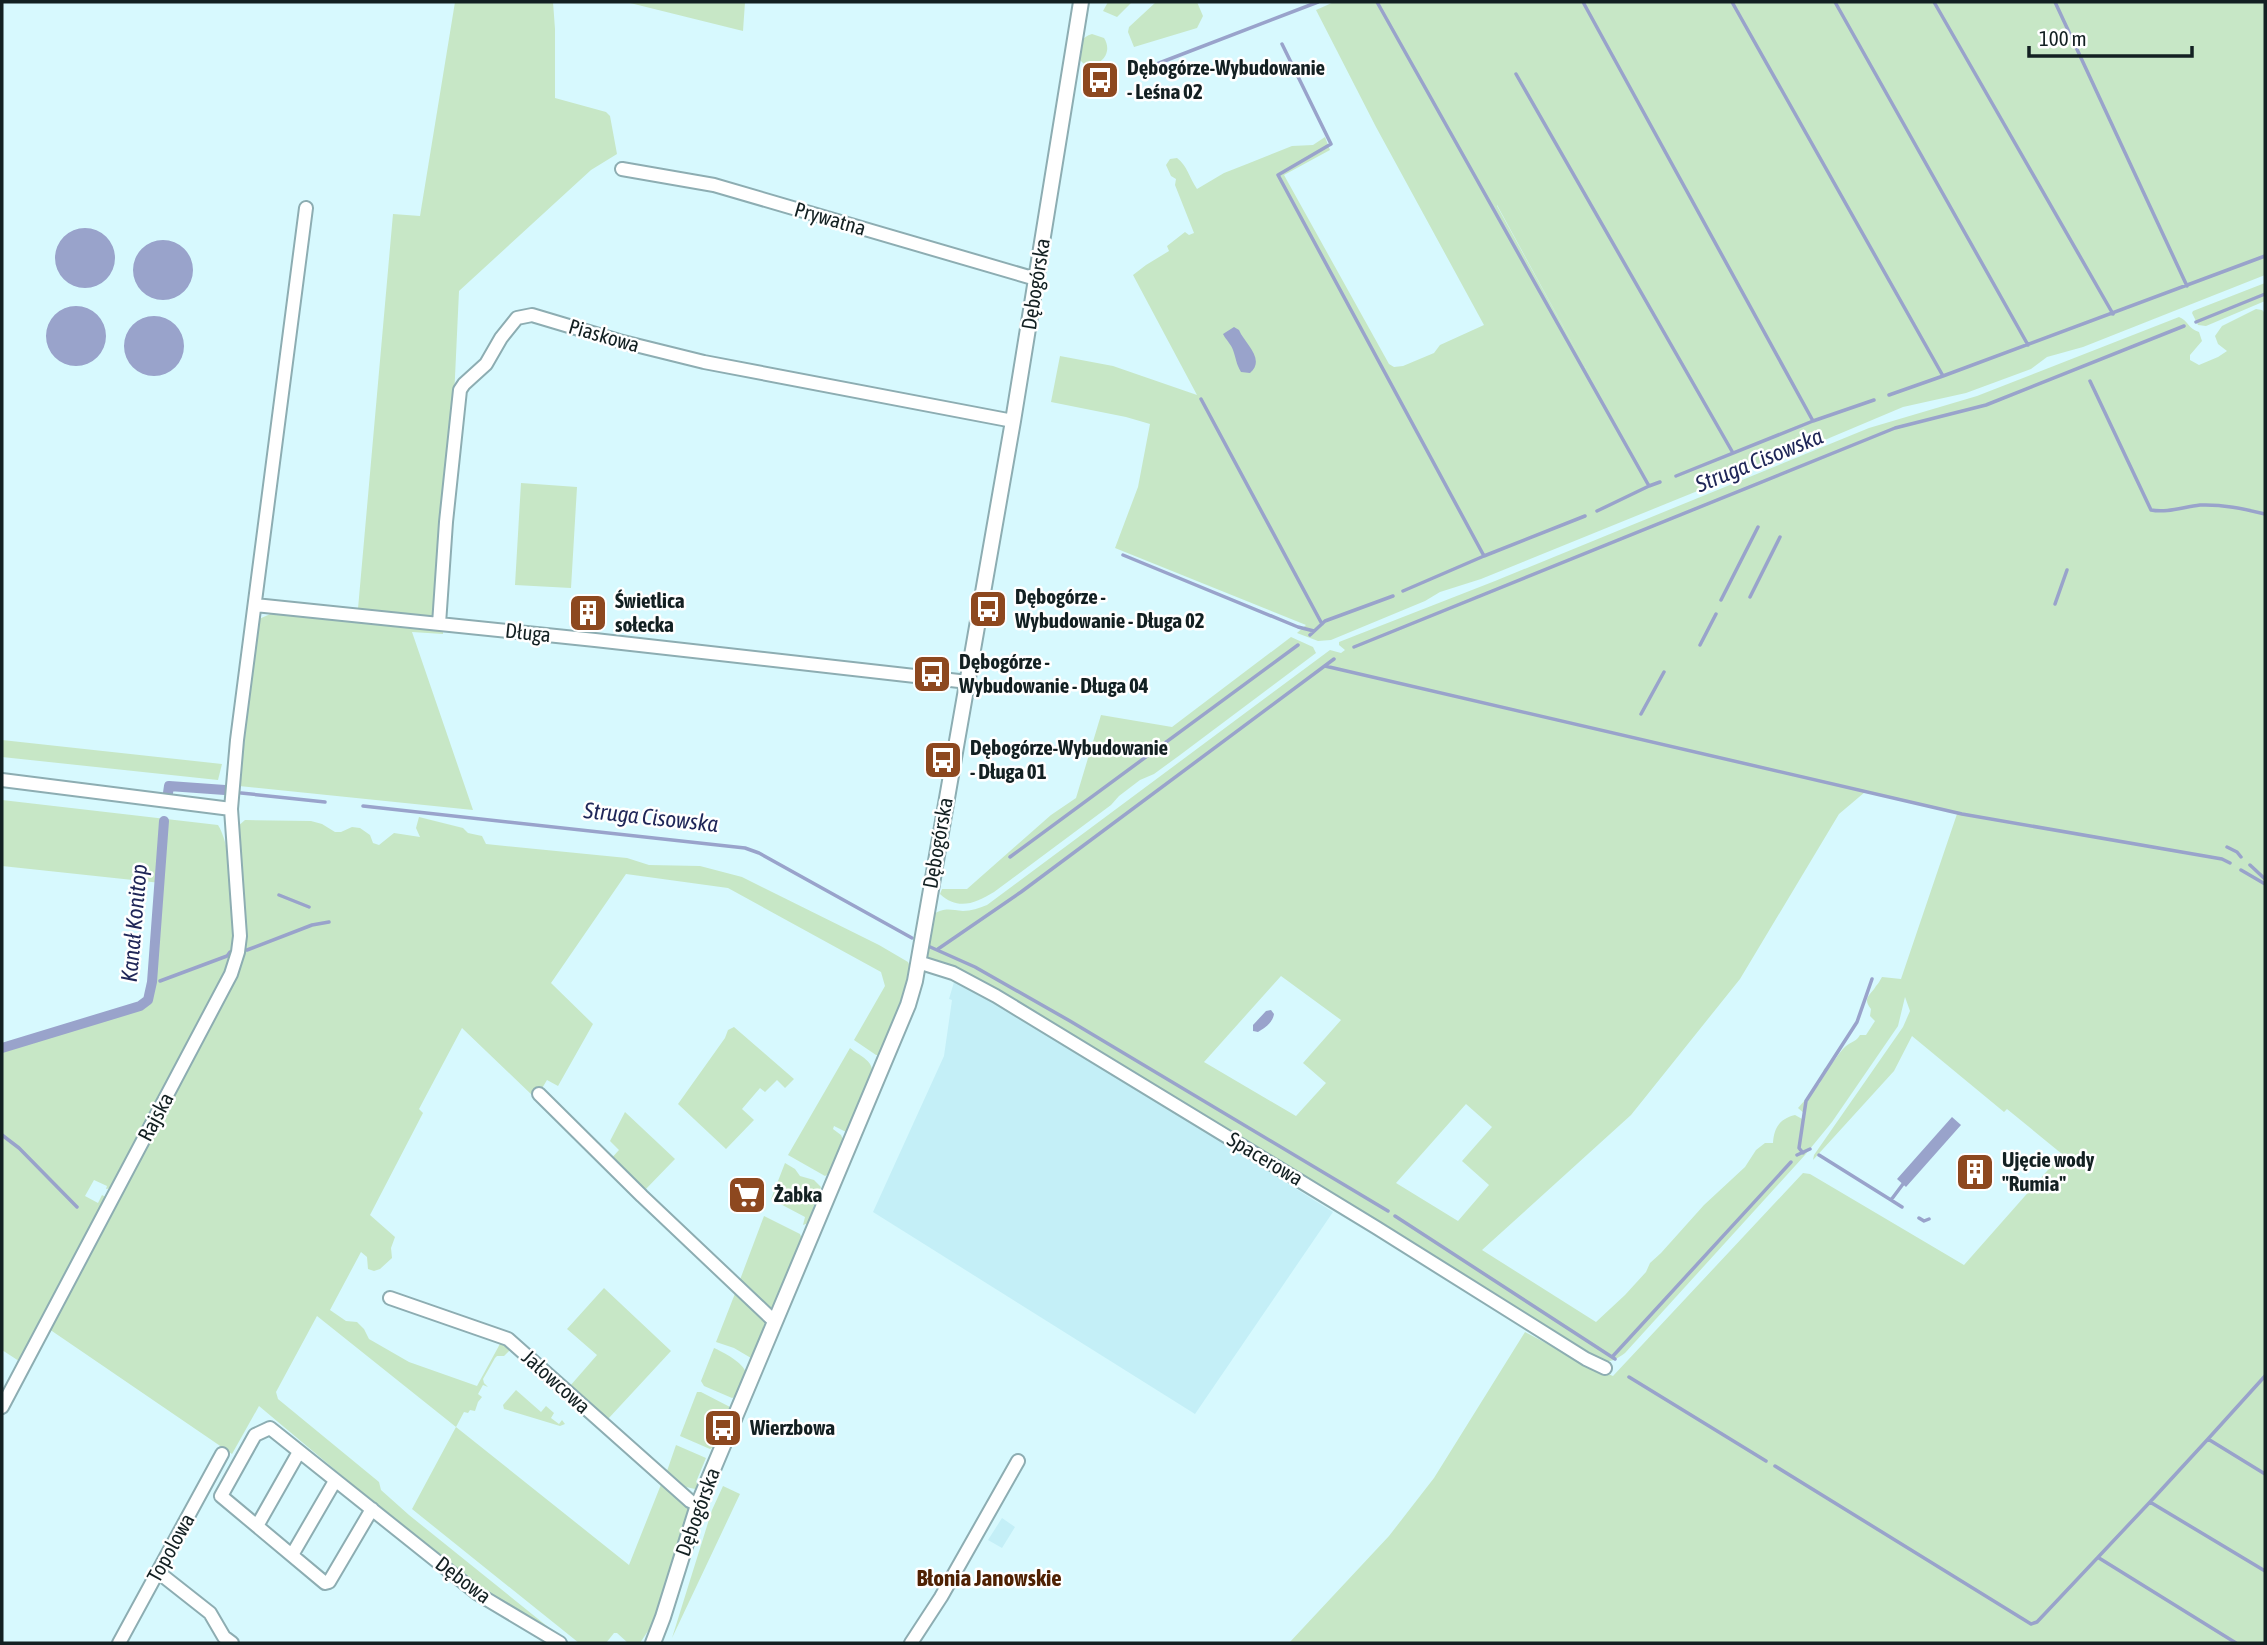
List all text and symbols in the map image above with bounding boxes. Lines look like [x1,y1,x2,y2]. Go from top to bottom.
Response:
scale bar [2029,14,2192,58]
text: 100 m [2039,26,2087,50]
place label: Dębogórze-Wybudowanie - Leśna 02 [1127,55,1325,103]
bus stop icon: Dębogórze-Wybudowanie - Leśna 02 [1079,59,1121,101]
street label: Prywatna [792,196,869,240]
street label: Dębogórska [1016,236,1054,331]
street label: Piaskowa [566,314,642,357]
water label: Struga Cisowska [1691,423,1827,498]
place label: Dębogórze - Wybudowanie - Długa 02 [1014,584,1205,632]
place label: Świetlica sołecka [615,588,685,636]
bus stop icon: Dębogórze - Wybudowanie - Długa 02 [967,588,1009,630]
building icon: Świetlica sołecka [567,592,609,634]
street label: Długa [504,618,552,646]
place label: Dębogórze - Wybudowanie - Długa 04 [958,649,1149,697]
bus stop icon: Dębogórze - Wybudowanie - Długa 04 [911,653,953,695]
place label: Dębogórze-Wybudowanie - Długa 01 [970,735,1168,783]
bus stop icon: Dębogórze-Wybudowanie - Długa 01 [922,739,964,781]
street label: Dębogórska [917,795,957,890]
water label: Struga Cisowska [582,797,720,837]
water label: Kanał Konitop [116,863,152,983]
street label: Rajska [132,1088,178,1145]
street label: Spacerowa [1223,1126,1308,1190]
place label: Ujęcie wody "Rumia" [2002,1147,2095,1195]
building icon: Ujęcie wody "Rumia" [1954,1151,1996,1193]
supermarket icon: Żabka [726,1174,768,1216]
place label: Żabka [774,1182,822,1206]
street label: Jałowcowa [518,1344,596,1418]
bus stop icon: Wierzbowa [702,1407,744,1449]
place label: Wierzbowa [749,1415,835,1439]
street label: Dębogórska [670,1464,724,1559]
street label: Topolowa [142,1509,199,1586]
street label: Dębowa [431,1551,496,1608]
district label: Błonia Janowskie [916,1565,1062,1591]

